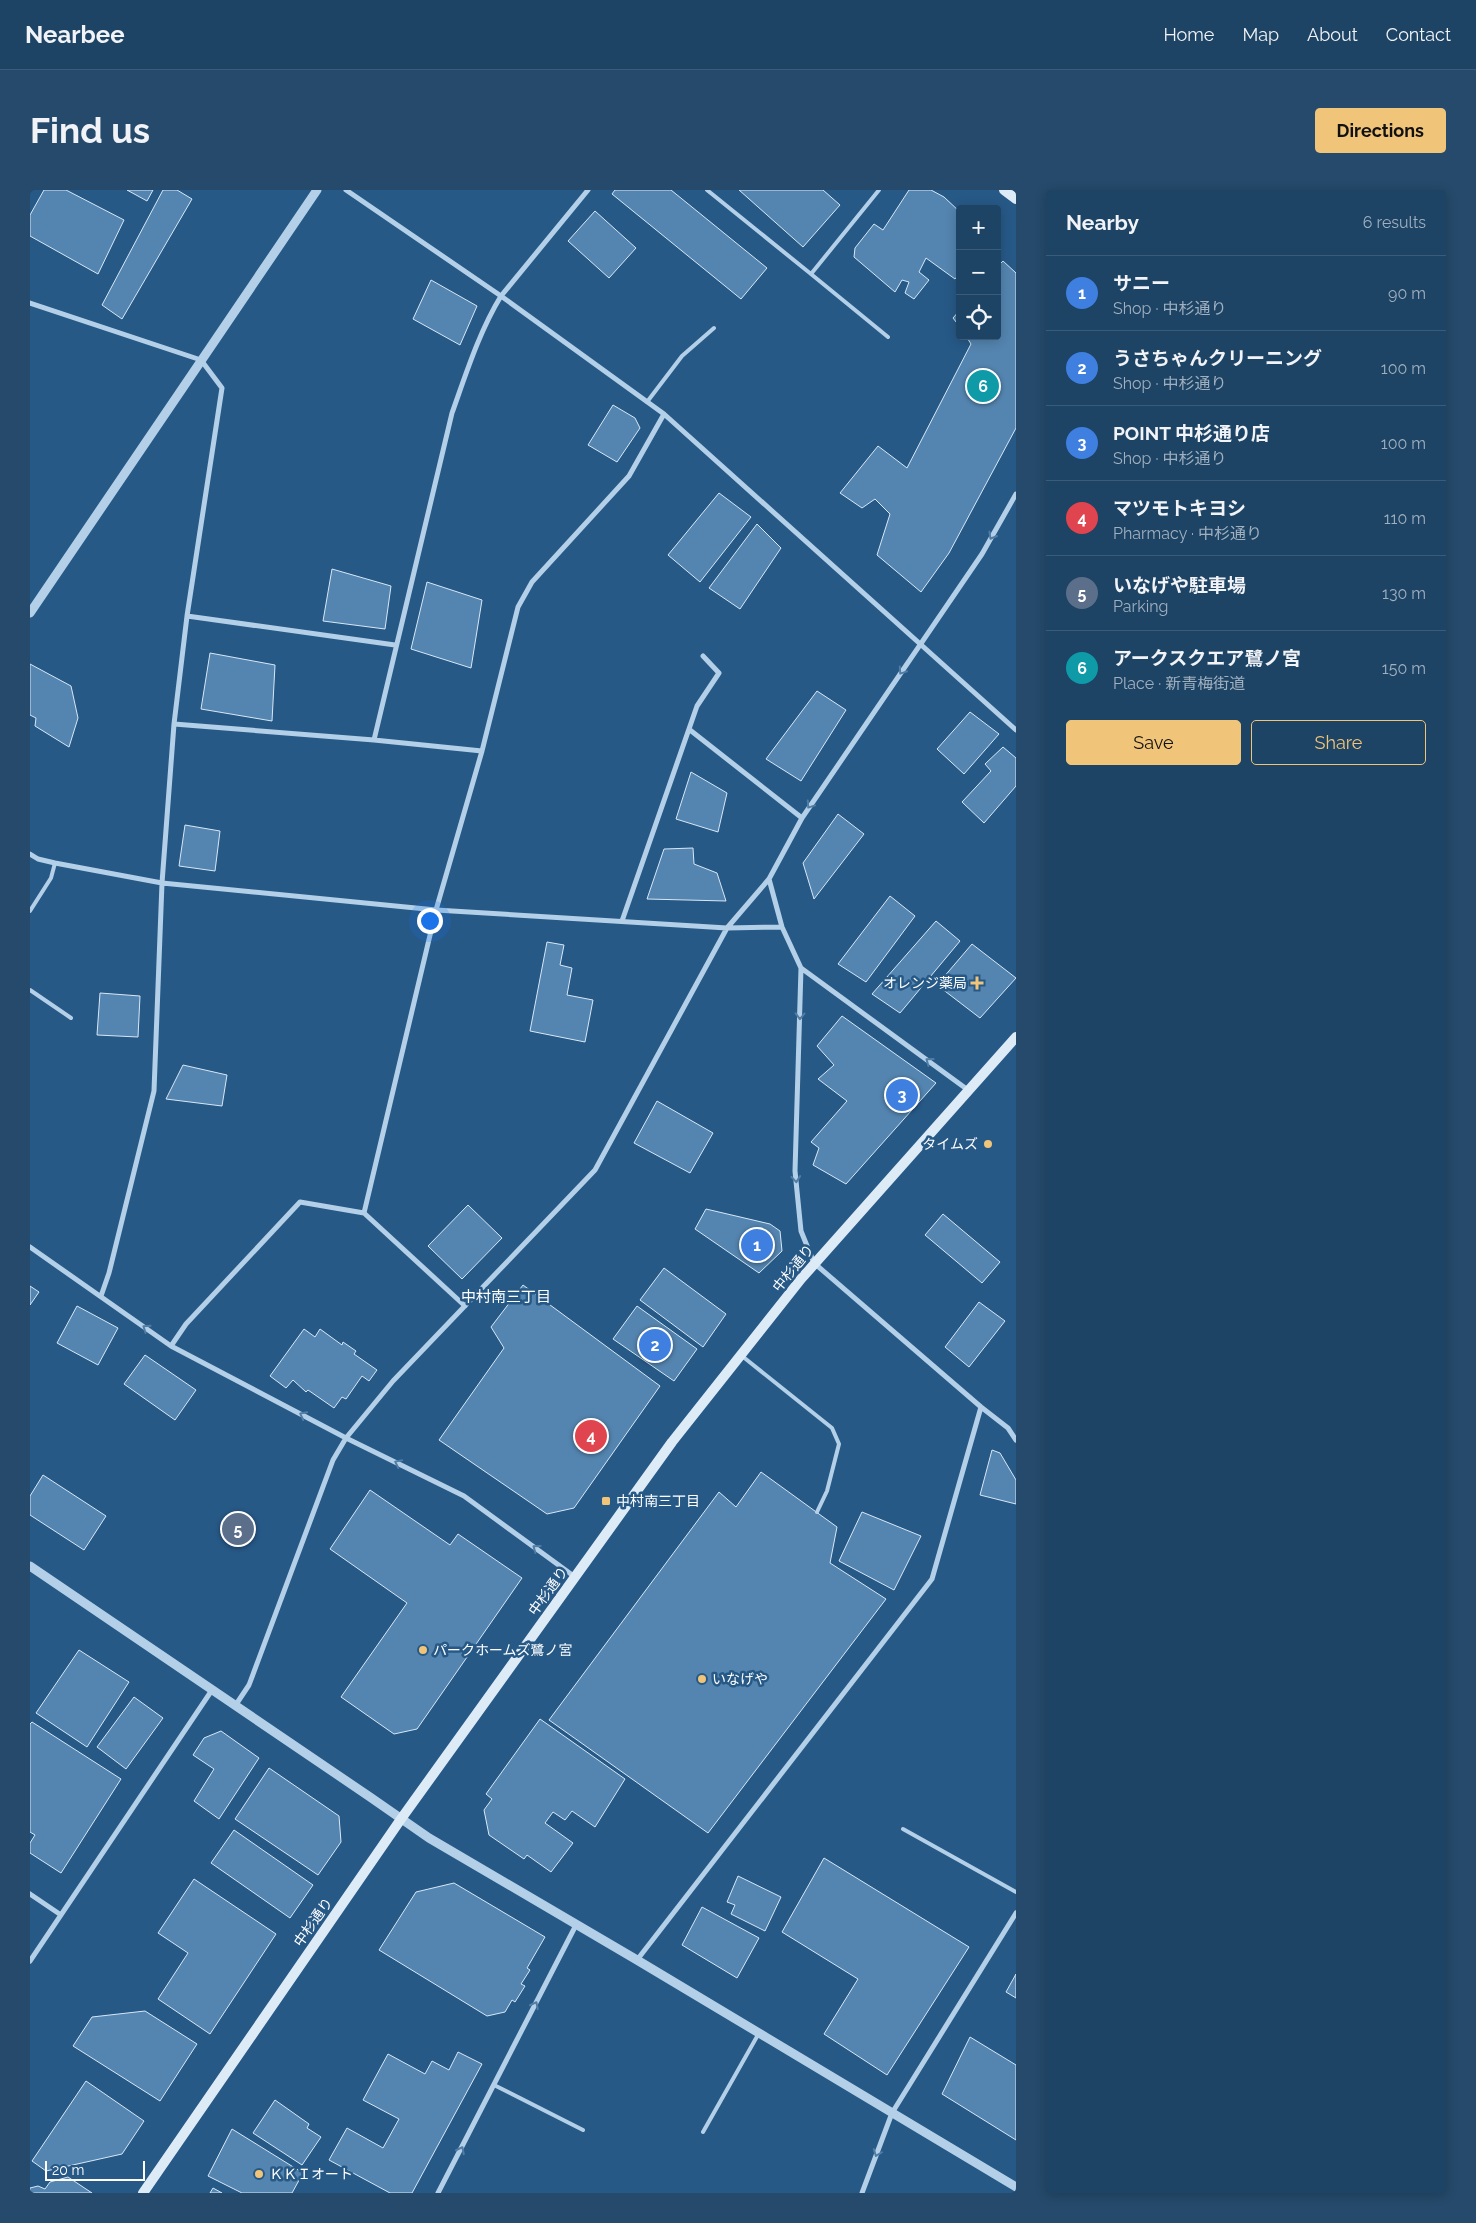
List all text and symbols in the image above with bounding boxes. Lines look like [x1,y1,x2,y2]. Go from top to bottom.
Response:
text: Nearbee [25,20,125,49]
text: Home [1163,24,1214,45]
text: Map [1242,24,1279,45]
text: About [1307,24,1358,45]
text: Contact [1386,24,1451,45]
button: Directions [1315,108,1446,153]
text: Find us [30,110,150,151]
map controls [956,205,1001,340]
button: + [956,205,1001,250]
text: Nearby [1066,210,1139,235]
text: 6 results [1363,213,1426,232]
button: − [956,250,1001,295]
text: サニー [1113,272,1170,294]
text: 1 [1078,284,1086,303]
text: 90 m [1388,284,1426,303]
button: locate [956,295,1001,340]
text: Shop · 中杉通り [1113,299,1227,318]
text: うさちゃんクリーニング [1113,347,1322,369]
text: 2 [1077,359,1087,378]
text: 100 m [1381,359,1426,378]
pin: 6 [967,367,999,405]
text: Shop · 中杉通り [1113,374,1227,393]
text: POINT 中杉通り店 [1113,422,1270,444]
text: 3 [1078,434,1086,453]
text: 100 m [1381,434,1426,453]
text: Shop · 中杉通り [1113,449,1227,468]
text: マツモトキヨシ [1113,497,1246,519]
text: 4 [1077,509,1087,528]
text: 110 m [1384,509,1426,528]
text: Pharmacy · 中杉通り [1113,524,1262,543]
one-way arrow [989,531,999,540]
text: いなげや駐車場 [1113,574,1246,596]
text: 5 [1078,584,1086,603]
text: 130 m [1382,584,1426,603]
text: Parking [1113,597,1168,616]
text: アークスクエア鷺ノ宮 [1113,647,1301,669]
text: 6 [1077,659,1087,678]
text: 150 m [1382,659,1426,678]
one-way arrow [899,665,908,675]
text: Place · 新青梅街道 [1113,674,1245,693]
button: Save [1066,720,1241,765]
button: Share [1251,720,1426,765]
one-way arrow [807,799,816,809]
your location [417,908,443,934]
place label: オレンジ薬局 [883,975,967,991]
marker: オレンジ薬局 [971,977,983,989]
one-way arrow [794,1013,805,1021]
one-way arrow [925,1058,935,1067]
pin: 3 [886,1076,918,1114]
place label: タイムズ [922,1136,978,1152]
marker: タイムズ [982,1138,994,1150]
one-way arrow [790,1175,801,1183]
pin: 1 [741,1226,773,1264]
street label: 中杉通り [769,1241,817,1295]
district label: 中村南三丁目 [461,1288,551,1306]
one-way arrow [142,1325,152,1334]
pin: 2 [639,1326,671,1364]
one-way arrow [299,1411,308,1421]
pin: 4 [575,1417,607,1455]
one-way arrow [394,1459,403,1469]
place label: 中村南三丁目 [616,1493,700,1509]
marker: 中村南三丁目 [600,1495,612,1507]
pin: 5 [222,1510,254,1548]
one-way arrow [532,1545,542,1554]
street label: 中杉通り [525,1564,571,1618]
place label: パークホームズ鷺ノ宮 [433,1642,573,1658]
marker: パークホームズ鷺ノ宮 [417,1644,429,1656]
place label: いなげや [712,1671,768,1687]
marker: いなげや [696,1673,708,1685]
street label: 中杉通り [290,1894,336,1950]
one-way arrow [529,2001,539,2010]
one-way arrow [455,2146,465,2155]
one-way arrow [873,2148,883,2157]
scale bar [45,2158,145,2181]
text: 20 m [52,2162,84,2178]
place label: ＫＫＩオート [269,2166,353,2182]
marker: ＫＫＩオート [253,2168,265,2180]

